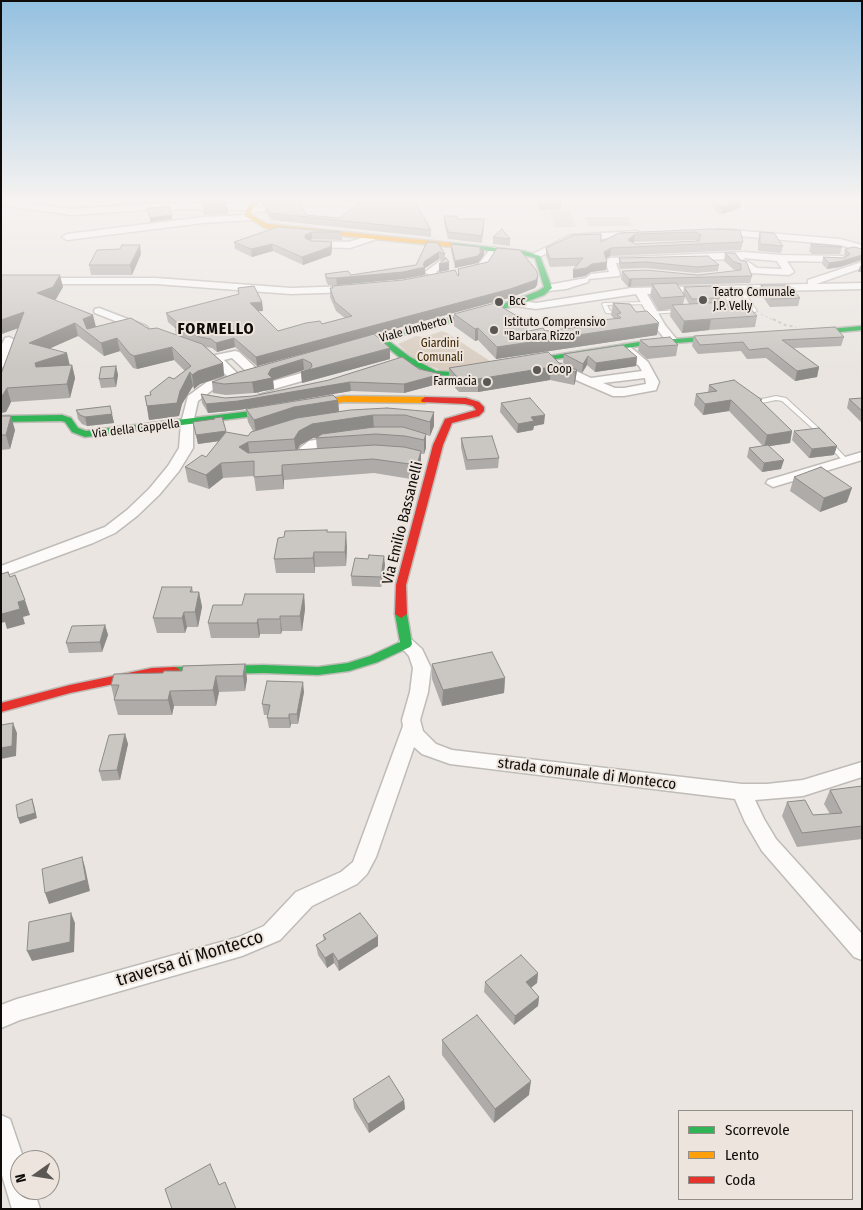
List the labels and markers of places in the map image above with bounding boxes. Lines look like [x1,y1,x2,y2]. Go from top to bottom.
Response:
place label: Teatro Comunale J.P. Velly [713,286,795,314]
marker: Teatro Comunale J.P. Velly [697,294,709,306]
place label: Bcc [509,295,526,309]
marker: Bcc [493,296,505,308]
place label: Istituto Comprensivo "Barbara Rizzo" [504,316,606,344]
marker: Istituto Comprensivo "Barbara Rizzo" [488,324,500,336]
place label: Coop [547,363,572,377]
marker: Coop [531,364,543,376]
place label: Farmacia [433,375,477,389]
marker: Farmacia [481,376,493,388]

